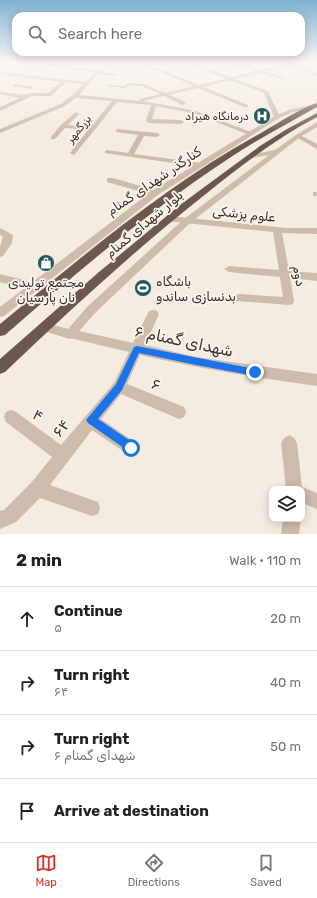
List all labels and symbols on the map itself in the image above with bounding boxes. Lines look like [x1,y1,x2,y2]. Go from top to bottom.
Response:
hospital icon: درمانگاه هیراد [252,106,272,126]
place label: درمانگاه هیراد [185,110,249,123]
street label: بزرگمهر [63,112,94,146]
street label: کنارگذر شهدای گمنام [104,144,205,219]
street label: بلوار شهدای گمنام [102,187,186,262]
street label: علوم پزشکی [212,203,276,226]
shop icon: مجتمع تولیدی نان پارسیان [36,253,56,273]
street label: دوم [289,264,308,288]
place label: باشگاه بدنسازی ساندو [156,274,236,305]
place label: مجتمع تولیدی نان پارسیان [8,275,84,306]
sports icon: باشگاه بدنسازی ساندو [133,278,153,298]
street label: شهدای گمنام ۶ [133,321,235,362]
route end [246,363,264,381]
street label: ۶ [148,374,164,394]
street label: ۴ [29,405,47,425]
street label: ۶۴ [48,415,74,441]
route start [122,439,140,457]

